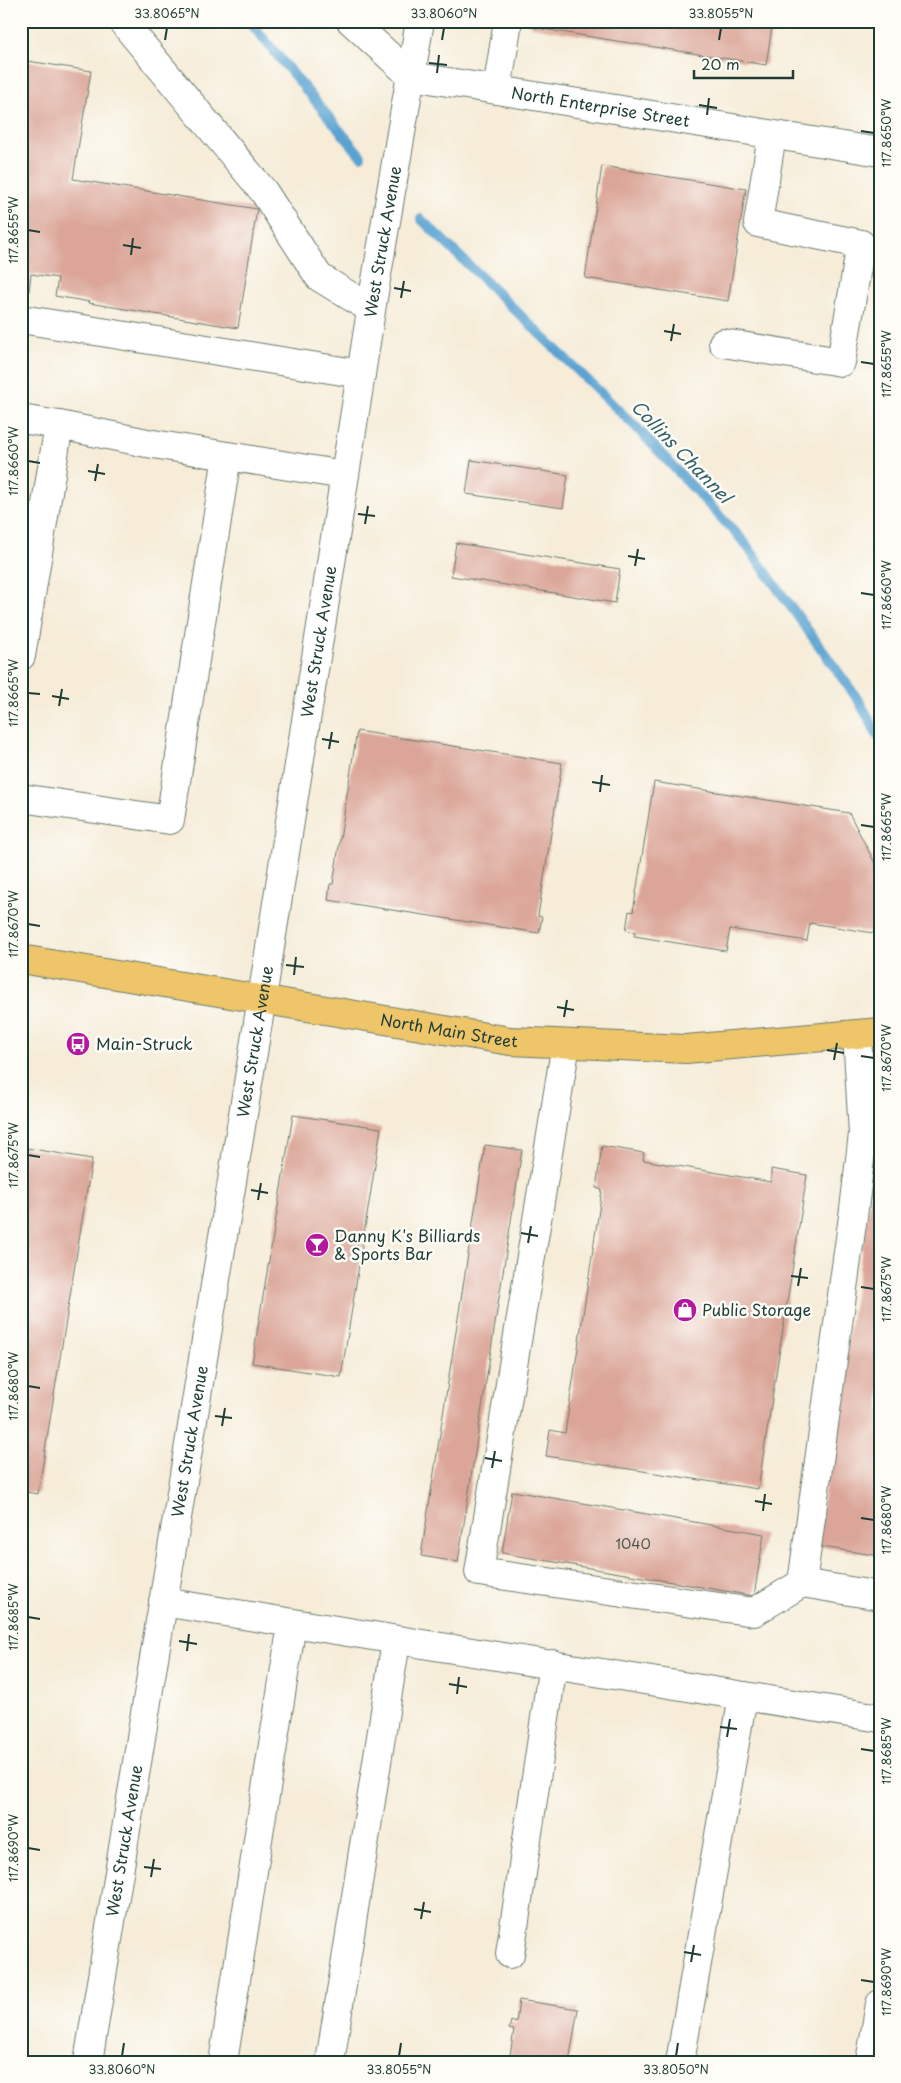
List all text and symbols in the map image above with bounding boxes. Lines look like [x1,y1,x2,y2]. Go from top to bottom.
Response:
text: 33.8065°N [134,4,200,22]
text: 33.8060°N [411,4,478,22]
text: 33.8055°N [689,4,753,22]
scale bar [694,48,792,80]
text: 20 m [701,52,740,75]
street label: North Enterprise Street [510,79,692,132]
text: 117.8650°W [877,98,895,167]
street label: West Struck Avenue [357,164,406,319]
text: 117.8655°W [4,195,22,264]
text: 117.8655°W [877,329,895,398]
water label: Collins Channel [626,393,741,511]
text: 117.8660°W [4,426,22,496]
text: 117.8660°W [877,560,895,630]
street label: West Struck Avenue [294,564,341,719]
text: 117.8665°W [4,658,22,727]
text: 117.8665°W [877,792,895,861]
text: 117.8670°W [4,890,22,958]
street label: West Struck Avenue [230,964,278,1119]
street label: North Main Street [379,1006,518,1052]
text: 117.8670°W [877,1024,895,1092]
bus stop icon: Main-Struck [65,1031,91,1057]
place label: Main-Struck [96,1031,193,1055]
text: 117.8675°W [4,1121,22,1188]
place label: Danny K's Billiards & Sports Bar [334,1223,480,1265]
bar icon: Danny K's Billiards & Sports Bar [304,1232,330,1258]
text: 117.8675°W [877,1255,895,1322]
shop icon: Public Storage [672,1297,698,1323]
place label: Public Storage [702,1297,811,1321]
text: 117.8680°W [4,1351,22,1420]
street label: West Struck Avenue [164,1363,213,1519]
text: 117.8680°W [877,1485,895,1554]
house number: 1040 [615,1533,651,1554]
text: 117.8685°W [4,1583,22,1651]
text: 117.8685°W [877,1717,895,1785]
street label: West Struck Avenue [99,1763,147,1918]
text: 117.8690°W [4,1813,22,1882]
text: 117.8690°W [877,1947,895,2016]
text: 33.8060°N [89,2060,156,2078]
text: 33.8055°N [367,2060,431,2078]
text: 33.8050°N [643,2060,709,2078]

